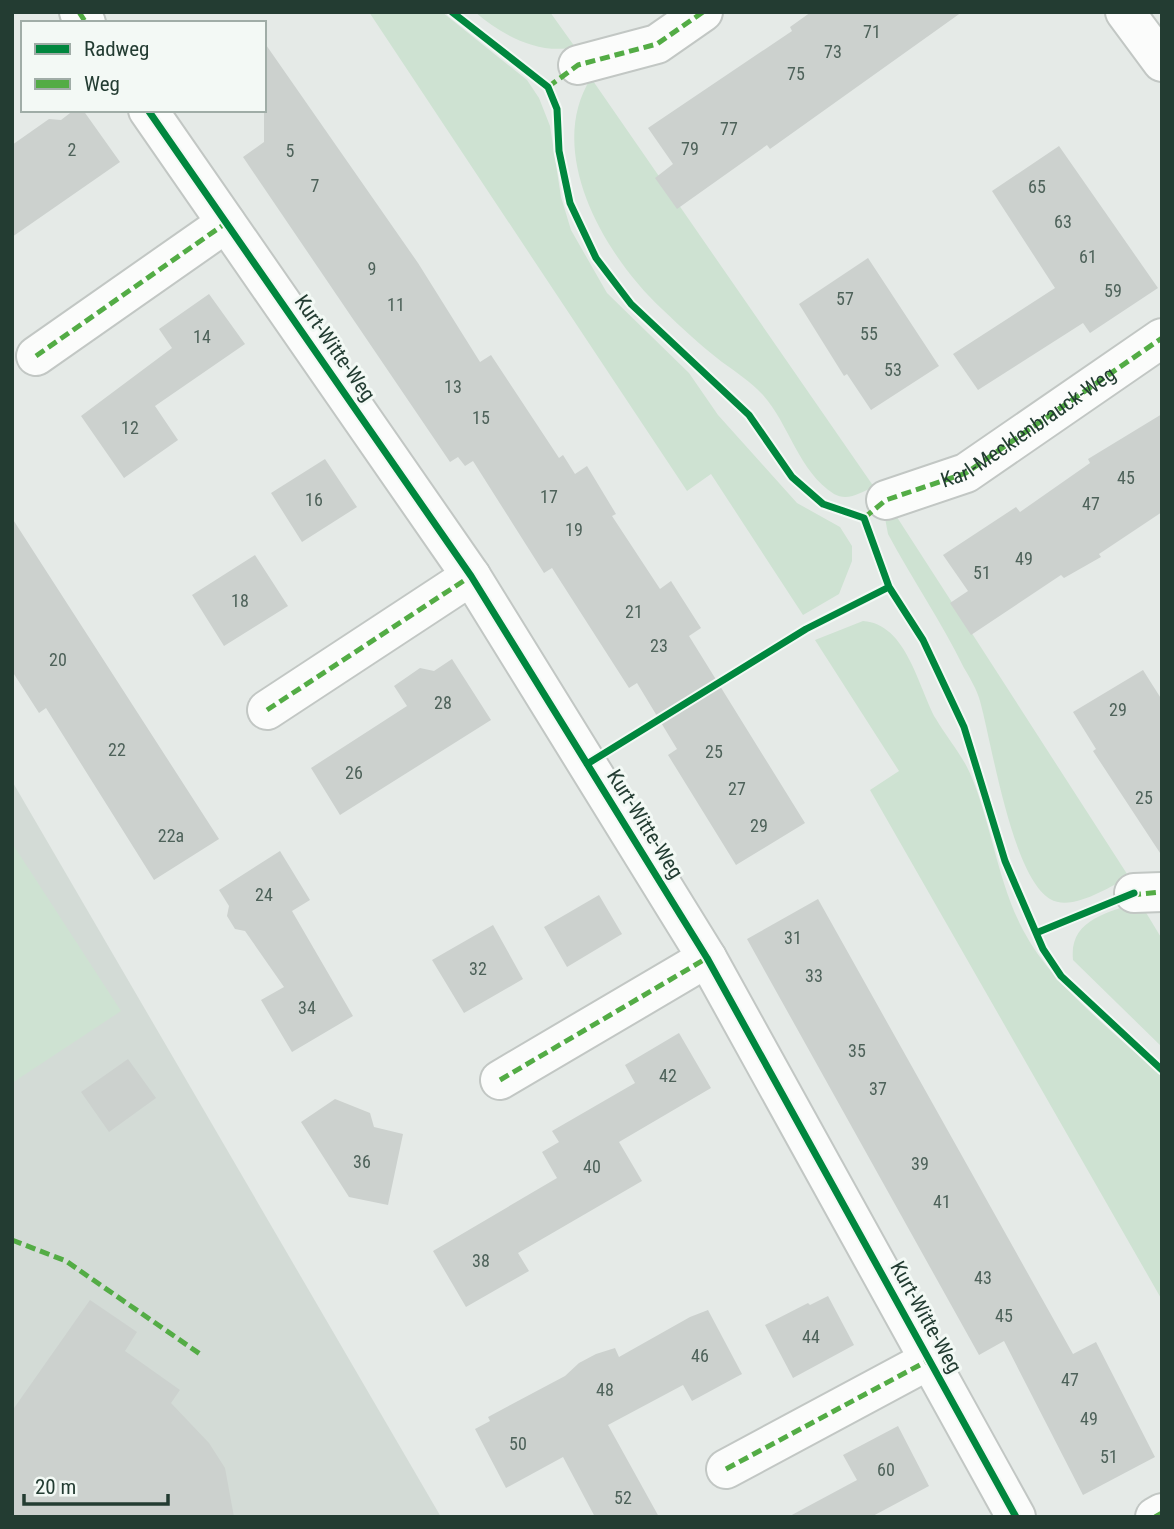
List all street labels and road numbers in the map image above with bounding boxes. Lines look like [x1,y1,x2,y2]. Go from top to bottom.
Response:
street label: Kurt-Witte-Weg [290,290,380,406]
street label: Karl-Mecklenbrauck-Weg [938,362,1120,493]
street label: Kurt-Witte-Weg [602,765,688,883]
street label: Kurt-Witte-Weg [885,1257,967,1377]

